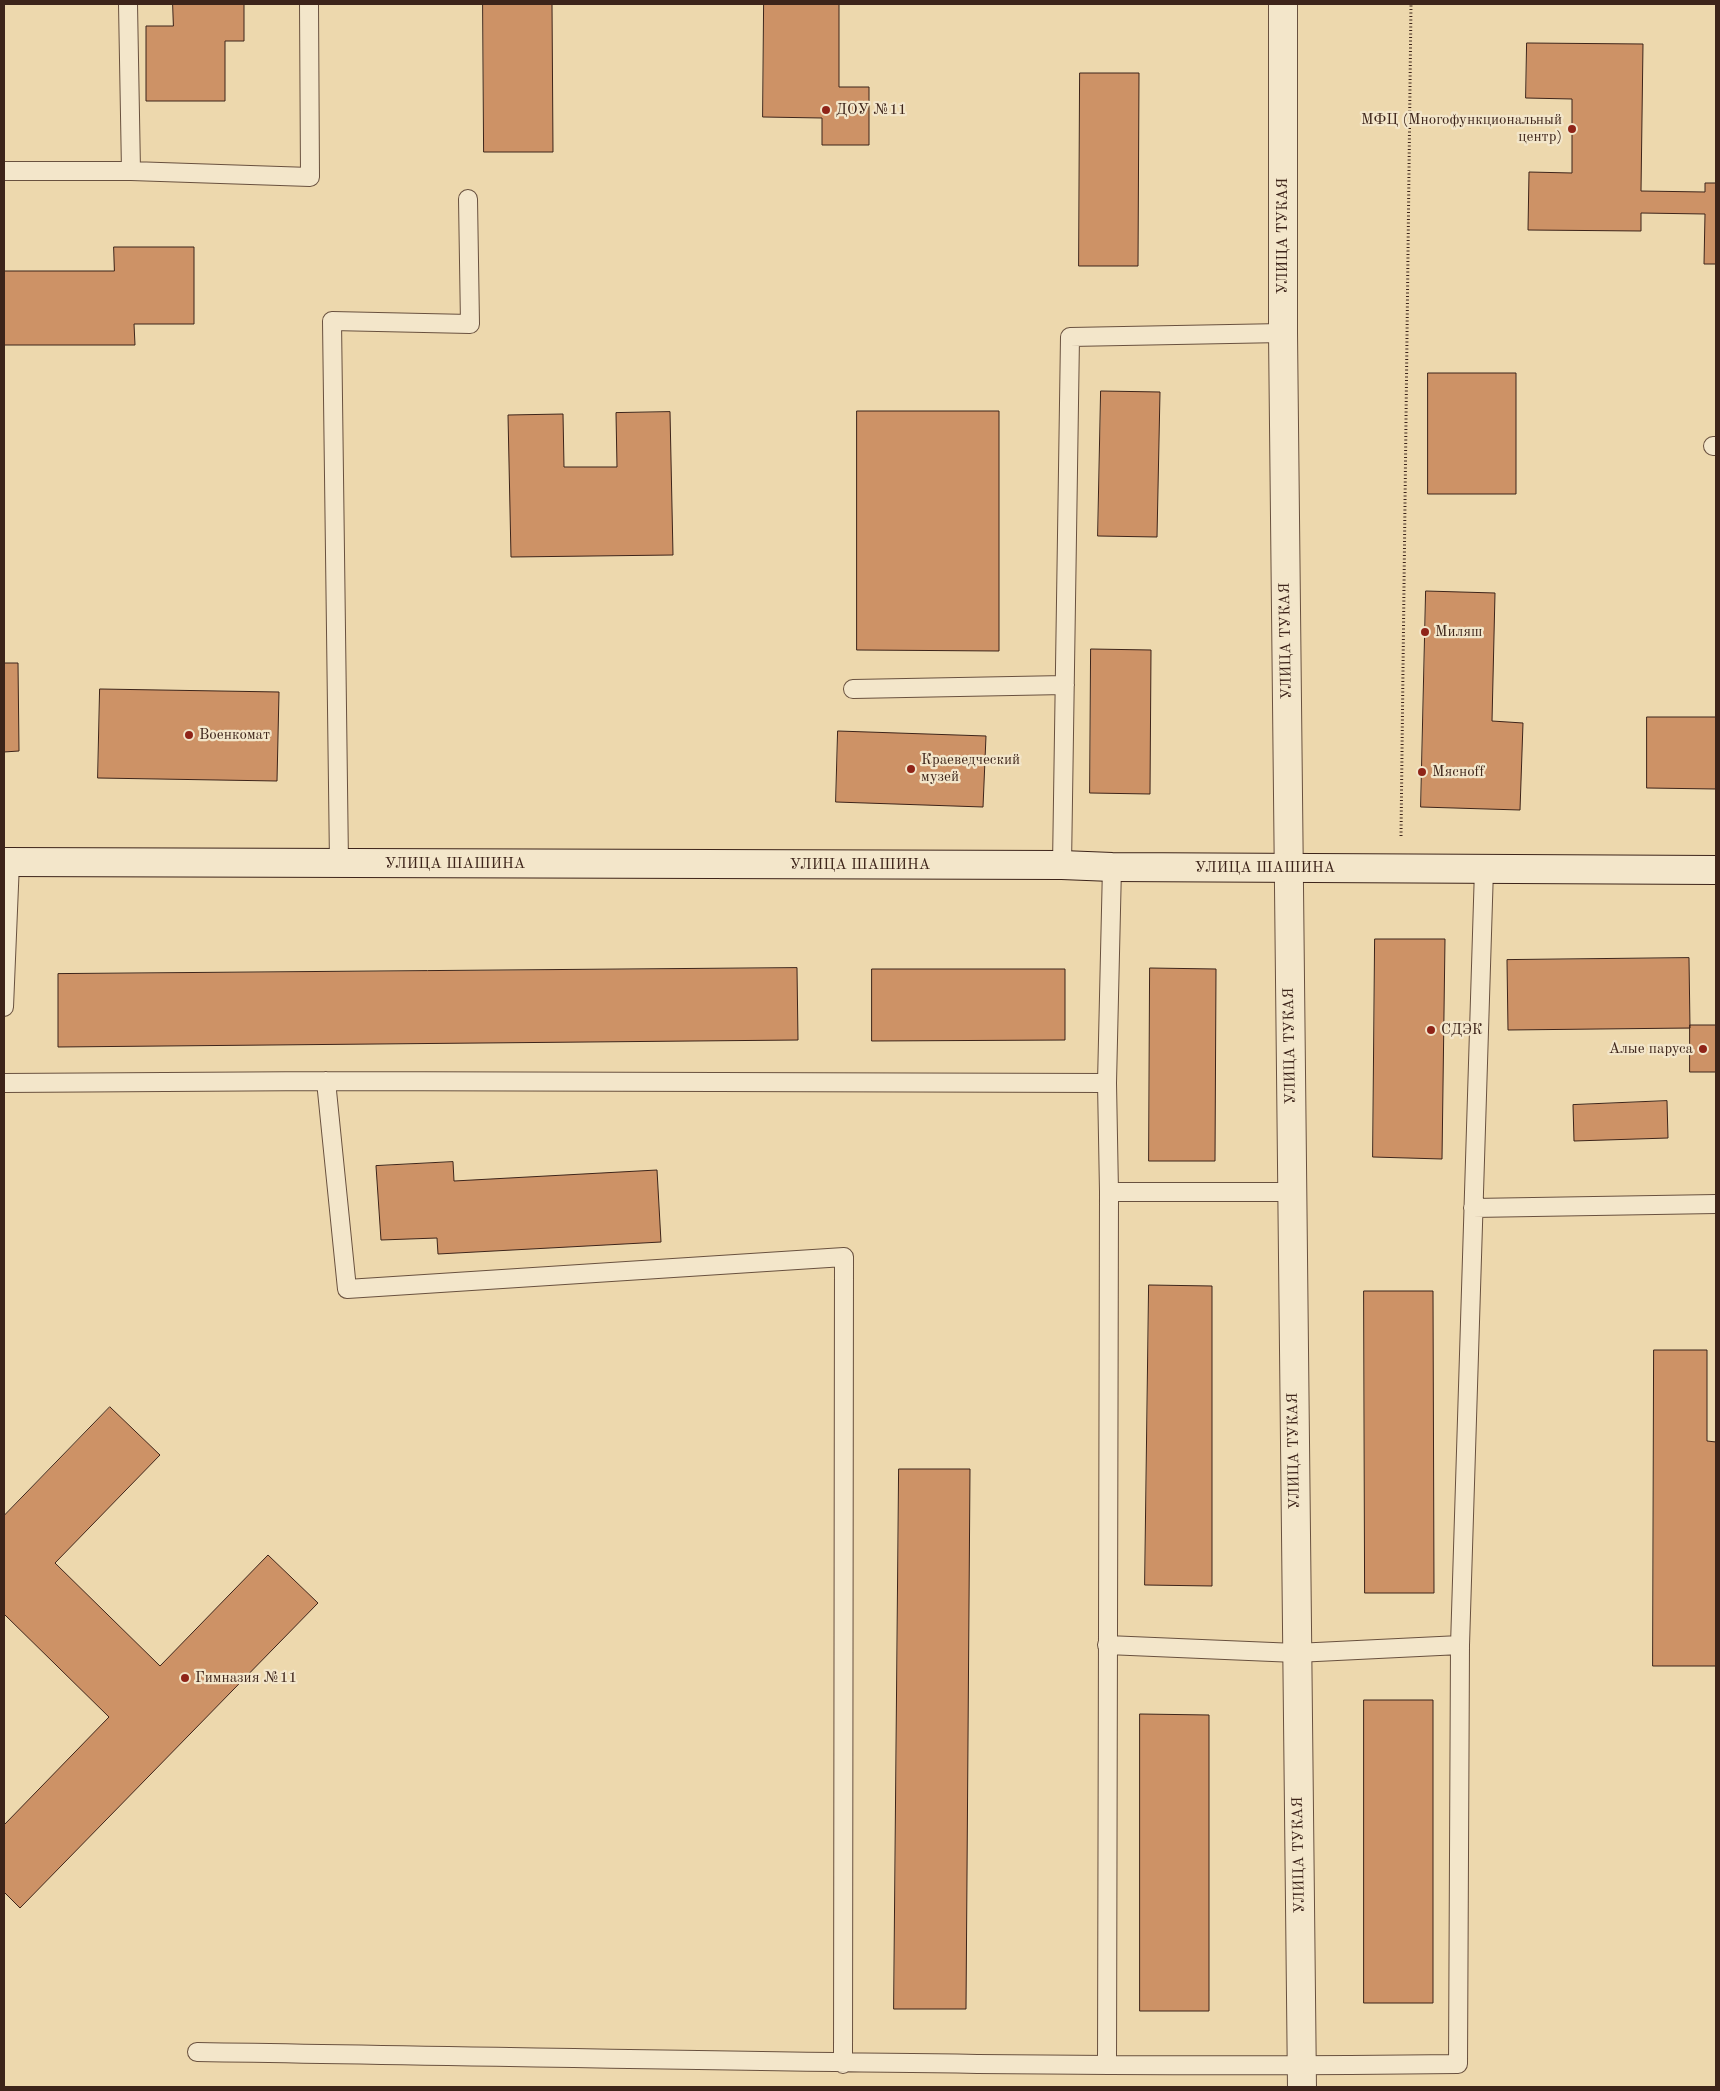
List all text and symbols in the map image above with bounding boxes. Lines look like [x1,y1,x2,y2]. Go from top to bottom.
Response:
place label: ДОУ №11 [836,101,907,119]
marker: ДОУ №11 [820,104,832,116]
place label: МФЦ (Многофункциональный центр) [1361,111,1562,146]
marker: МФЦ (Многофункциональный центр) [1566,123,1578,135]
street label: УЛИЦА ТУКАЯ [1274,178,1292,294]
street label: УЛИЦА ТУКАЯ [1276,583,1296,699]
place label: Миляш [1435,623,1482,641]
marker: Миляш [1419,626,1431,638]
place label: Военкомат [199,726,270,744]
marker: Военкомат [183,729,195,741]
place label: Краеведческий музей [921,751,1020,786]
marker: Краеведческий музей [905,763,917,775]
place label: Мясноff [1432,763,1484,781]
marker: Мясноff [1416,766,1428,778]
street label: УЛИЦА ШАШИНА [385,855,525,873]
street label: УЛИЦА ШАШИНА [790,856,930,874]
street label: УЛИЦА ШАШИНА [1195,859,1335,877]
street label: УЛИЦА ТУКАЯ [1280,988,1300,1104]
place label: СДЭК [1441,1021,1483,1039]
marker: СДЭК [1425,1024,1437,1036]
place label: Алые паруса [1609,1040,1693,1058]
marker: Алые паруса [1697,1043,1709,1055]
street label: УЛИЦА ТУКАЯ [1284,1393,1304,1509]
place label: Гимназия №11 [195,1669,297,1687]
marker: Гимназия №11 [179,1672,191,1684]
street label: УЛИЦА ТУКАЯ [1289,1797,1309,1913]

